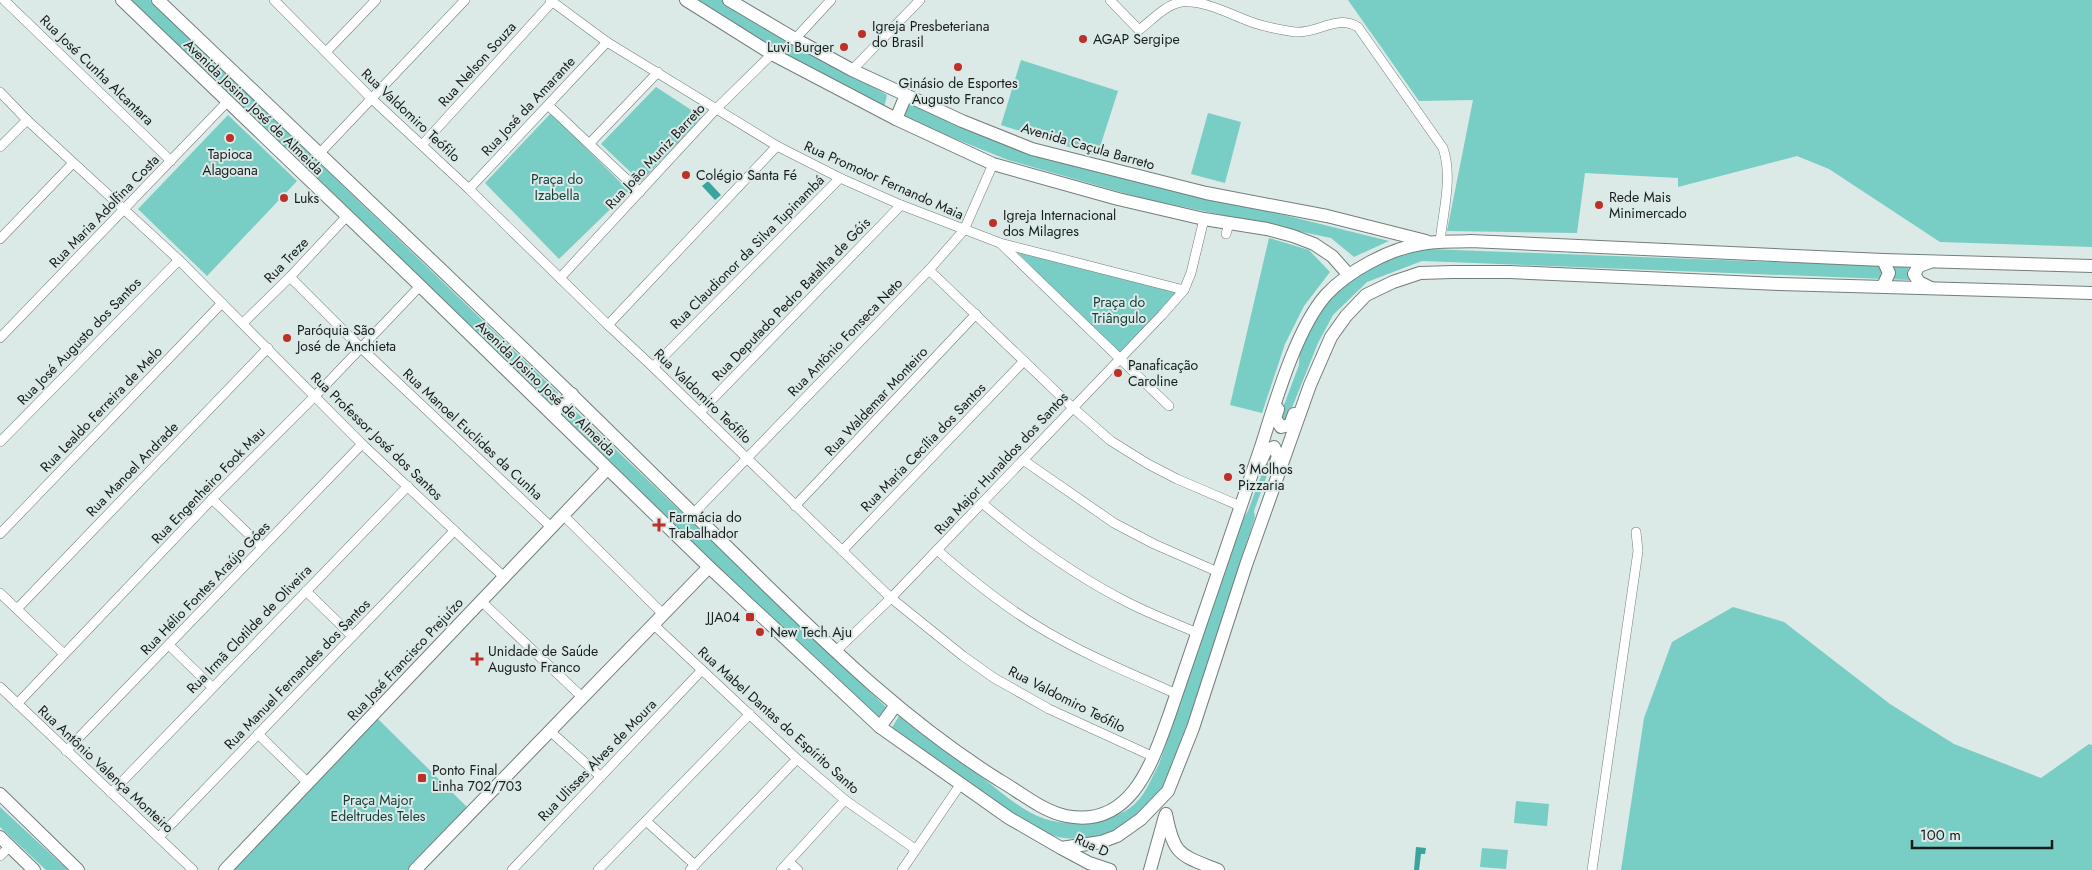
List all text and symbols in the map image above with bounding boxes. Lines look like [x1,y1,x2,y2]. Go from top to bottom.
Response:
street label: Rua José Cunha Alcantara [36,10,158,130]
place label: Igreja Presbeteriana do Brasil [872,16,990,52]
street label: Rua Nelson Souza [433,17,521,111]
marker: Igreja Presbeteriana do Brasil [856,28,868,40]
place label: AGAP Sergipe [1093,29,1180,49]
marker: AGAP Sergipe [1077,33,1089,45]
street label: Avenida Josino José de Almeida [180,35,328,179]
place label: Luvi Burger [767,37,834,57]
marker: Luvi Burger [838,41,850,53]
street label: Rua José da Amarante [477,52,579,160]
marker: Ginásio de Esportes Augusto Franco [952,61,964,73]
street label: Rua Valdomiro Teófilo [357,64,465,167]
place label: Ginásio de Esportes Augusto Franco [898,73,1018,109]
street label: Rua João Muniz Barreto [601,98,710,213]
street label: Avenida Caçula Barreto [1019,117,1158,175]
marker: Tapioca Alagoana [224,132,236,144]
street label: Rua Promotor Fernando Maia [801,136,967,224]
place label: Tapioca Alagoana [202,144,258,180]
street label: Rua Maria Adolfina Costa [45,150,163,272]
place label: Colégio Santa Fé [696,165,797,185]
park label: Praça do Izabella [531,169,583,205]
marker: Colégio Santa Fé [680,169,692,181]
street label: Rua Claudionor da Silva Tupinambá [665,170,829,334]
place label: Rede Mais Minimercado [1609,187,1687,223]
place label: Luks [294,188,320,208]
marker: Luks [278,192,290,204]
marker: Rede Mais Minimercado [1593,199,1605,211]
place label: Igreja Internacional dos Milagres [1003,205,1116,241]
street label: Rua Deputado Pedro Batalha de Góis [707,213,875,385]
marker: Igreja Internacional dos Milagres [987,217,999,229]
street label: Rua Treze [259,233,313,287]
street label: Rua José Augusto dos Santos [13,272,146,409]
street label: Rua Antônio Fonseca Neto [783,273,907,401]
park label: Praça do Triângulo [1092,292,1146,328]
street label: Avenida Josino José de Almeida [472,316,620,460]
place label: Paróquia São José de Anchieta [295,320,396,356]
marker: Paróquia São José de Anchieta [281,332,293,344]
street label: Rua Lealdo Ferreira de Melo [35,341,167,476]
street label: Rua Waldemar Monteiro [820,342,932,460]
street label: Rua Valdomiro Teófilo [650,344,757,448]
place label: Panaficação Caroline [1128,355,1199,391]
street label: Rua Manoel Euclides da Cunha [399,364,547,504]
street label: Rua Professor José dos Santos [306,367,448,505]
marker: Panaficação Caroline [1112,367,1124,379]
street label: Rua Maria Cecília dos Santos [856,378,990,516]
street label: Rua Major Hunaldos dos Santos [929,387,1073,539]
street label: Rua Manoel Andrade [81,417,183,521]
street label: Rua Engenheiro Fook Mau [147,422,269,548]
place label: 3 Molhos Pizzaria [1238,459,1293,495]
marker: 3 Molhos Pizzaria [1222,471,1234,483]
place label: Farmácia do Trabalhador [669,507,742,543]
street label: Rua Hélio Fontes Araújo Góes [136,516,275,659]
marker: Farmácia do Trabalhador [653,519,665,531]
street label: Rua Irmã Clotilde de Oliveira [182,560,316,698]
street label: Rua José Francisco Prejuízo [342,593,468,725]
street label: Rua Manuel Fernandes dos Santos [219,594,375,754]
place label: JJA04 [705,607,740,627]
marker: JJA04 [744,611,756,623]
place label: New Tech Aju [770,622,852,642]
marker: New Tech Aju [754,626,766,638]
place label: Unidade de Saúde Augusto Franco [488,641,598,677]
street label: Rua Mabel Dantas do Espírito Santo [694,642,865,798]
marker: Unidade de Saúde Augusto Franco [470,652,484,666]
street label: Rua Valdomiro Teófilo [1005,661,1129,737]
street label: Rua Ulisses Alves de Moura [533,694,661,826]
street label: Rua Antônio Valença Monteiro [34,701,179,838]
place label: Ponto Final Linha 702/703 [432,760,522,796]
marker: Ponto Final Linha 702/703 [416,772,428,784]
park label: Praça Major Edeltrudes Teles [330,790,426,826]
scale bar [1912,818,2052,850]
text: 100 m [1920,824,1961,846]
street label: Rua D [1072,828,1112,862]

